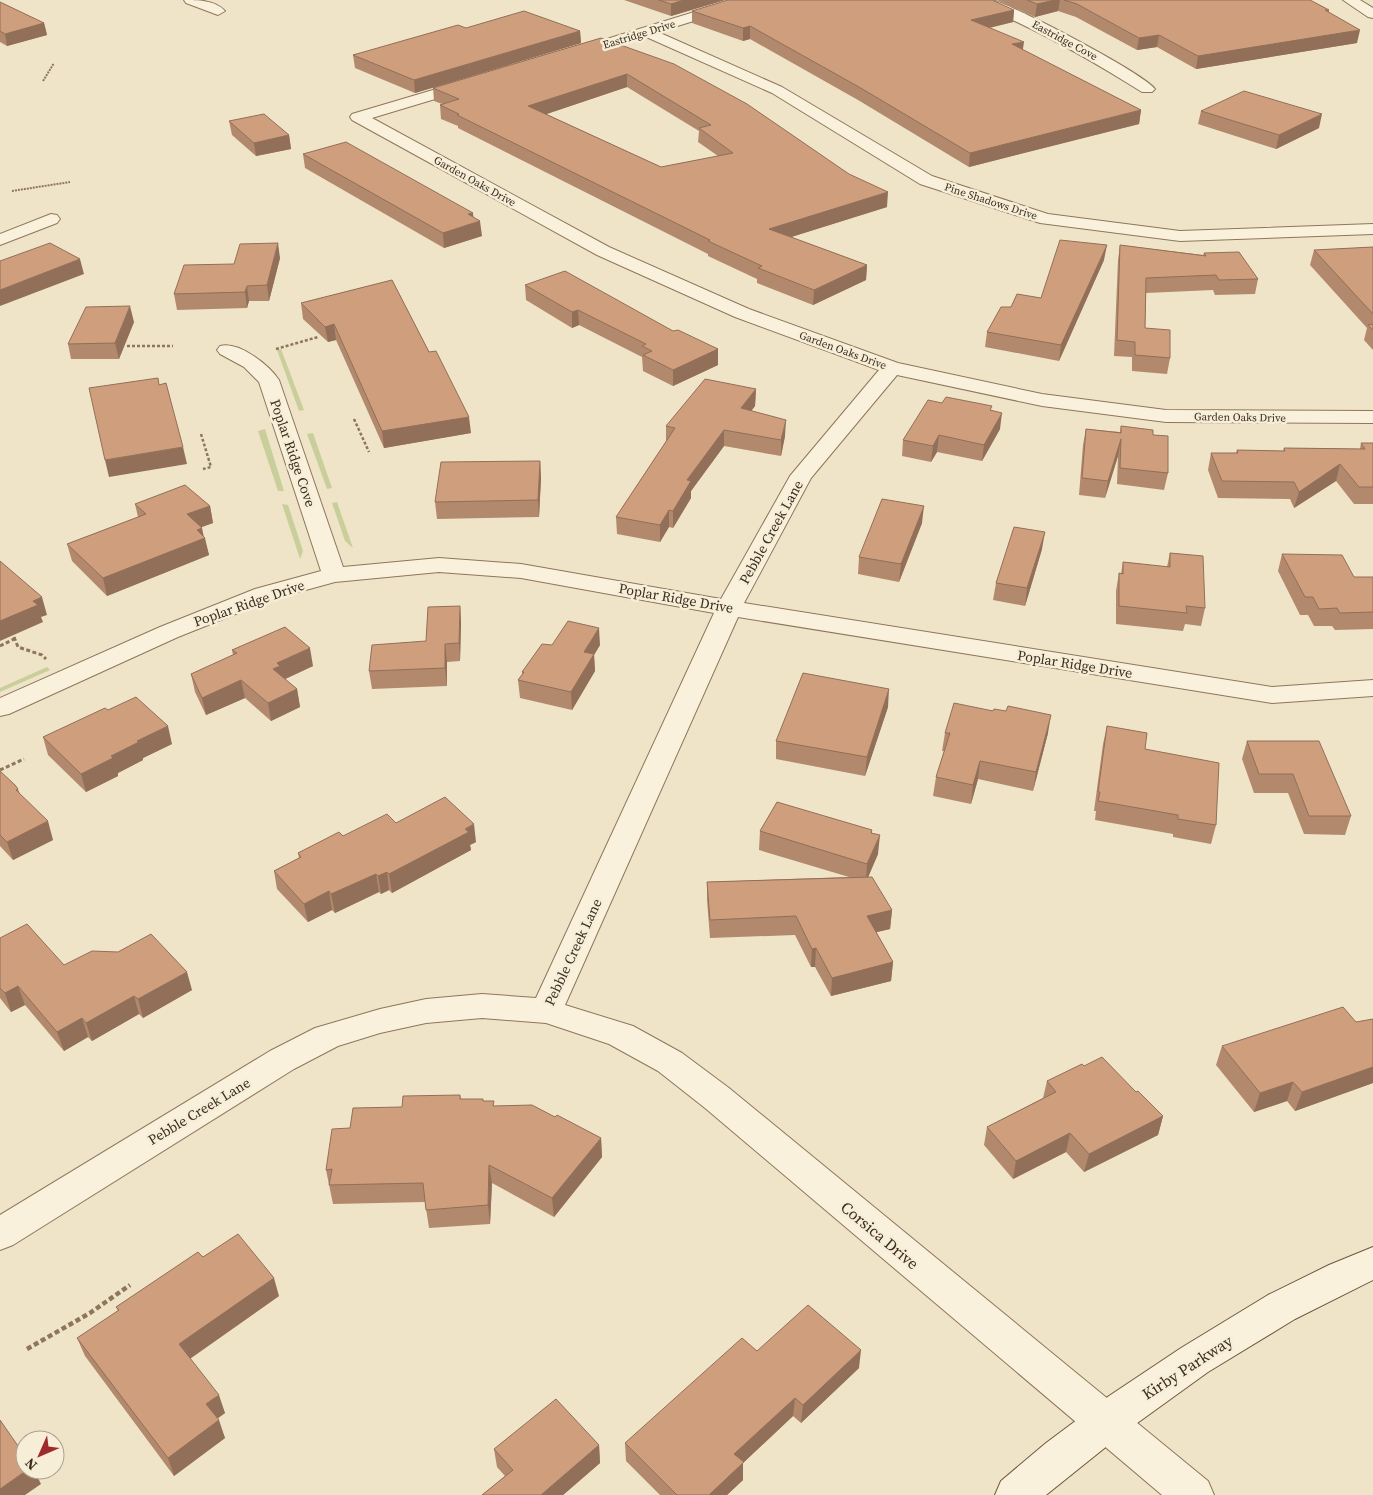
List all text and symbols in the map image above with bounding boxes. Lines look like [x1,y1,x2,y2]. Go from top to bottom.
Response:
street label: Eastridge Drive [601,16,678,53]
street label: Eastridge Cove [1029,17,1101,64]
street label: Garden Oaks Drive [431,153,519,210]
street label: Pine Shadows Drive [942,179,1040,224]
street label: Garden Oaks Drive [797,328,889,373]
street label: Poplar Ridge Cove [265,396,321,510]
street label: Garden Oaks Drive [1194,409,1286,426]
street label: Pebble Creek Lane [734,476,808,588]
street label: Poplar Ridge Drive [191,575,307,631]
street label: Poplar Ridge Drive [617,578,735,618]
street label: Poplar Ridge Drive [1016,645,1134,683]
street label: Pebble Creek Lane [539,895,607,1009]
street label: Pebble Creek Lane [144,1073,254,1149]
street label: Corsica Drive [836,1196,924,1274]
street label: Kirby Parkway [1137,1329,1237,1405]
north arrow [15,1430,65,1480]
text: N [20,1454,41,1475]

